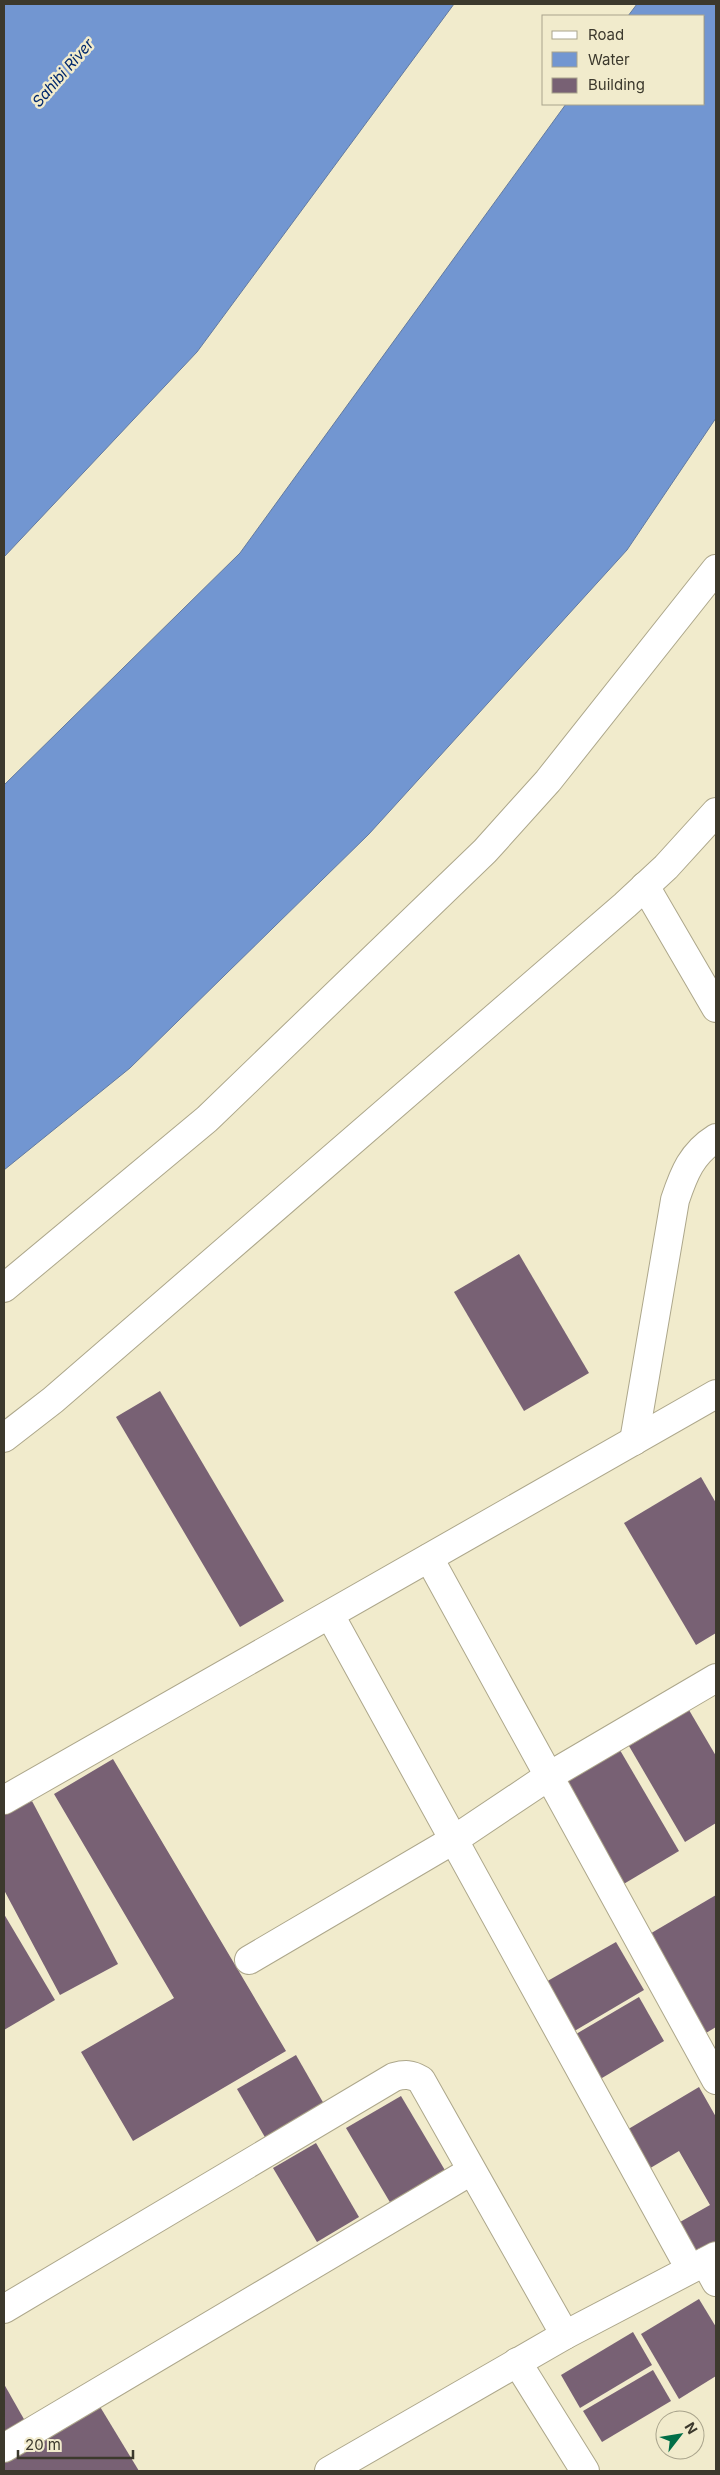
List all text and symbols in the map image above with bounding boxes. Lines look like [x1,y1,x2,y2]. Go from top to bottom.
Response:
legend [542,15,705,105]
text: Road [588,25,624,44]
water label: Sahibi River [28,34,98,111]
text: Water [588,50,630,69]
text: Building [588,75,645,94]
north arrow [655,2410,705,2460]
text: N [682,2419,702,2437]
scale bar [18,2428,132,2460]
text: 20 m [25,2435,61,2454]

